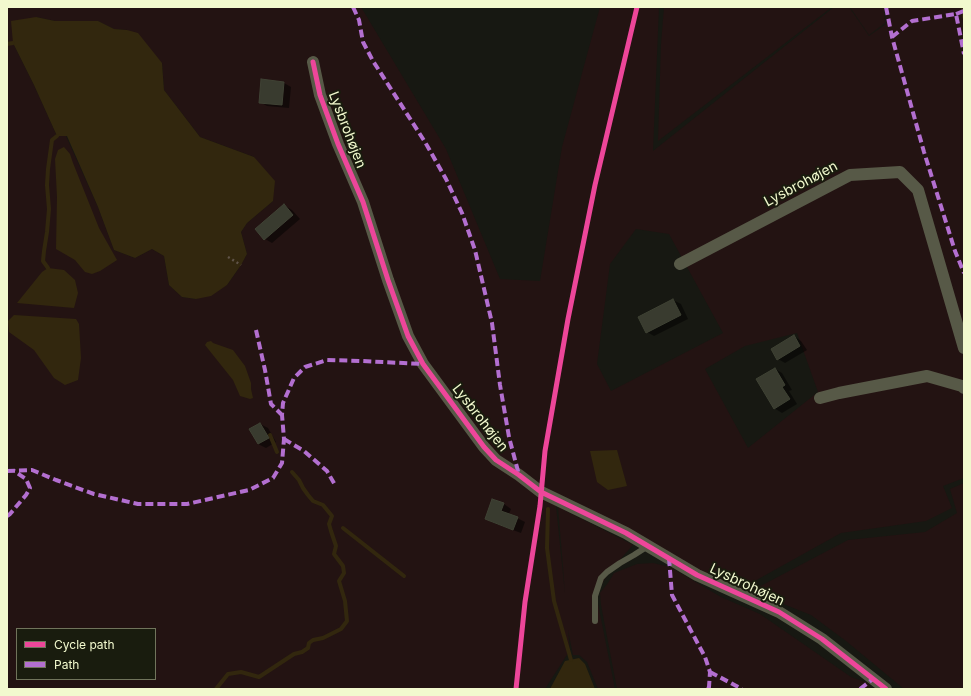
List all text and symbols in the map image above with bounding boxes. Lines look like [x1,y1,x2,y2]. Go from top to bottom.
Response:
street label: Lysbrohøjen [325,89,369,171]
street label: Lysbrohøjen [761,158,841,210]
street label: Lysbrohøjen [449,381,511,455]
street label: Lysbrohøjen [707,560,787,610]
legend [16,628,156,680]
text: Cycle path [54,637,115,652]
text: Path [54,657,79,672]

